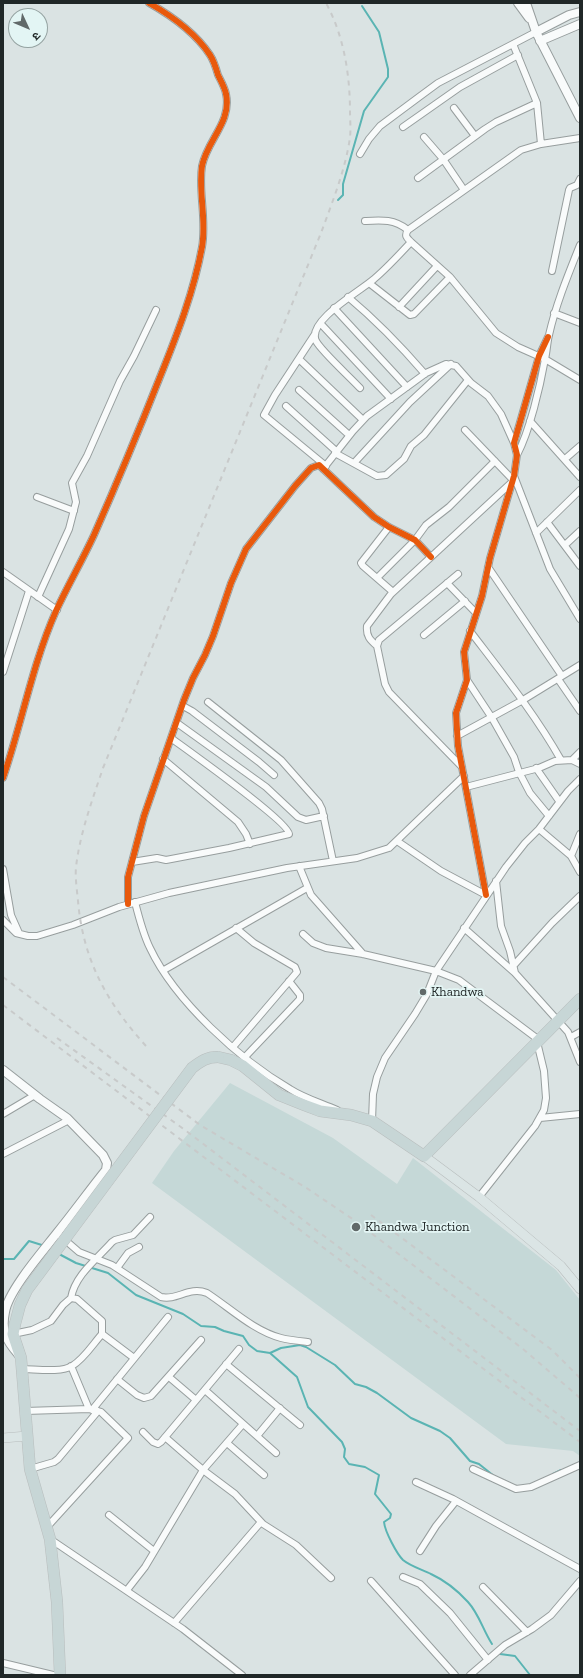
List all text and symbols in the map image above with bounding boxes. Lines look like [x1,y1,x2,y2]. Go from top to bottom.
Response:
north arrow [8,8,48,48]
text: उ [29,29,43,43]
place label: Khandwa [431,984,484,1000]
marker: Khandwa [418,987,428,997]
place label: Khandwa Junction [365,1219,470,1235]
marker: Khandwa Junction [350,1221,362,1233]

